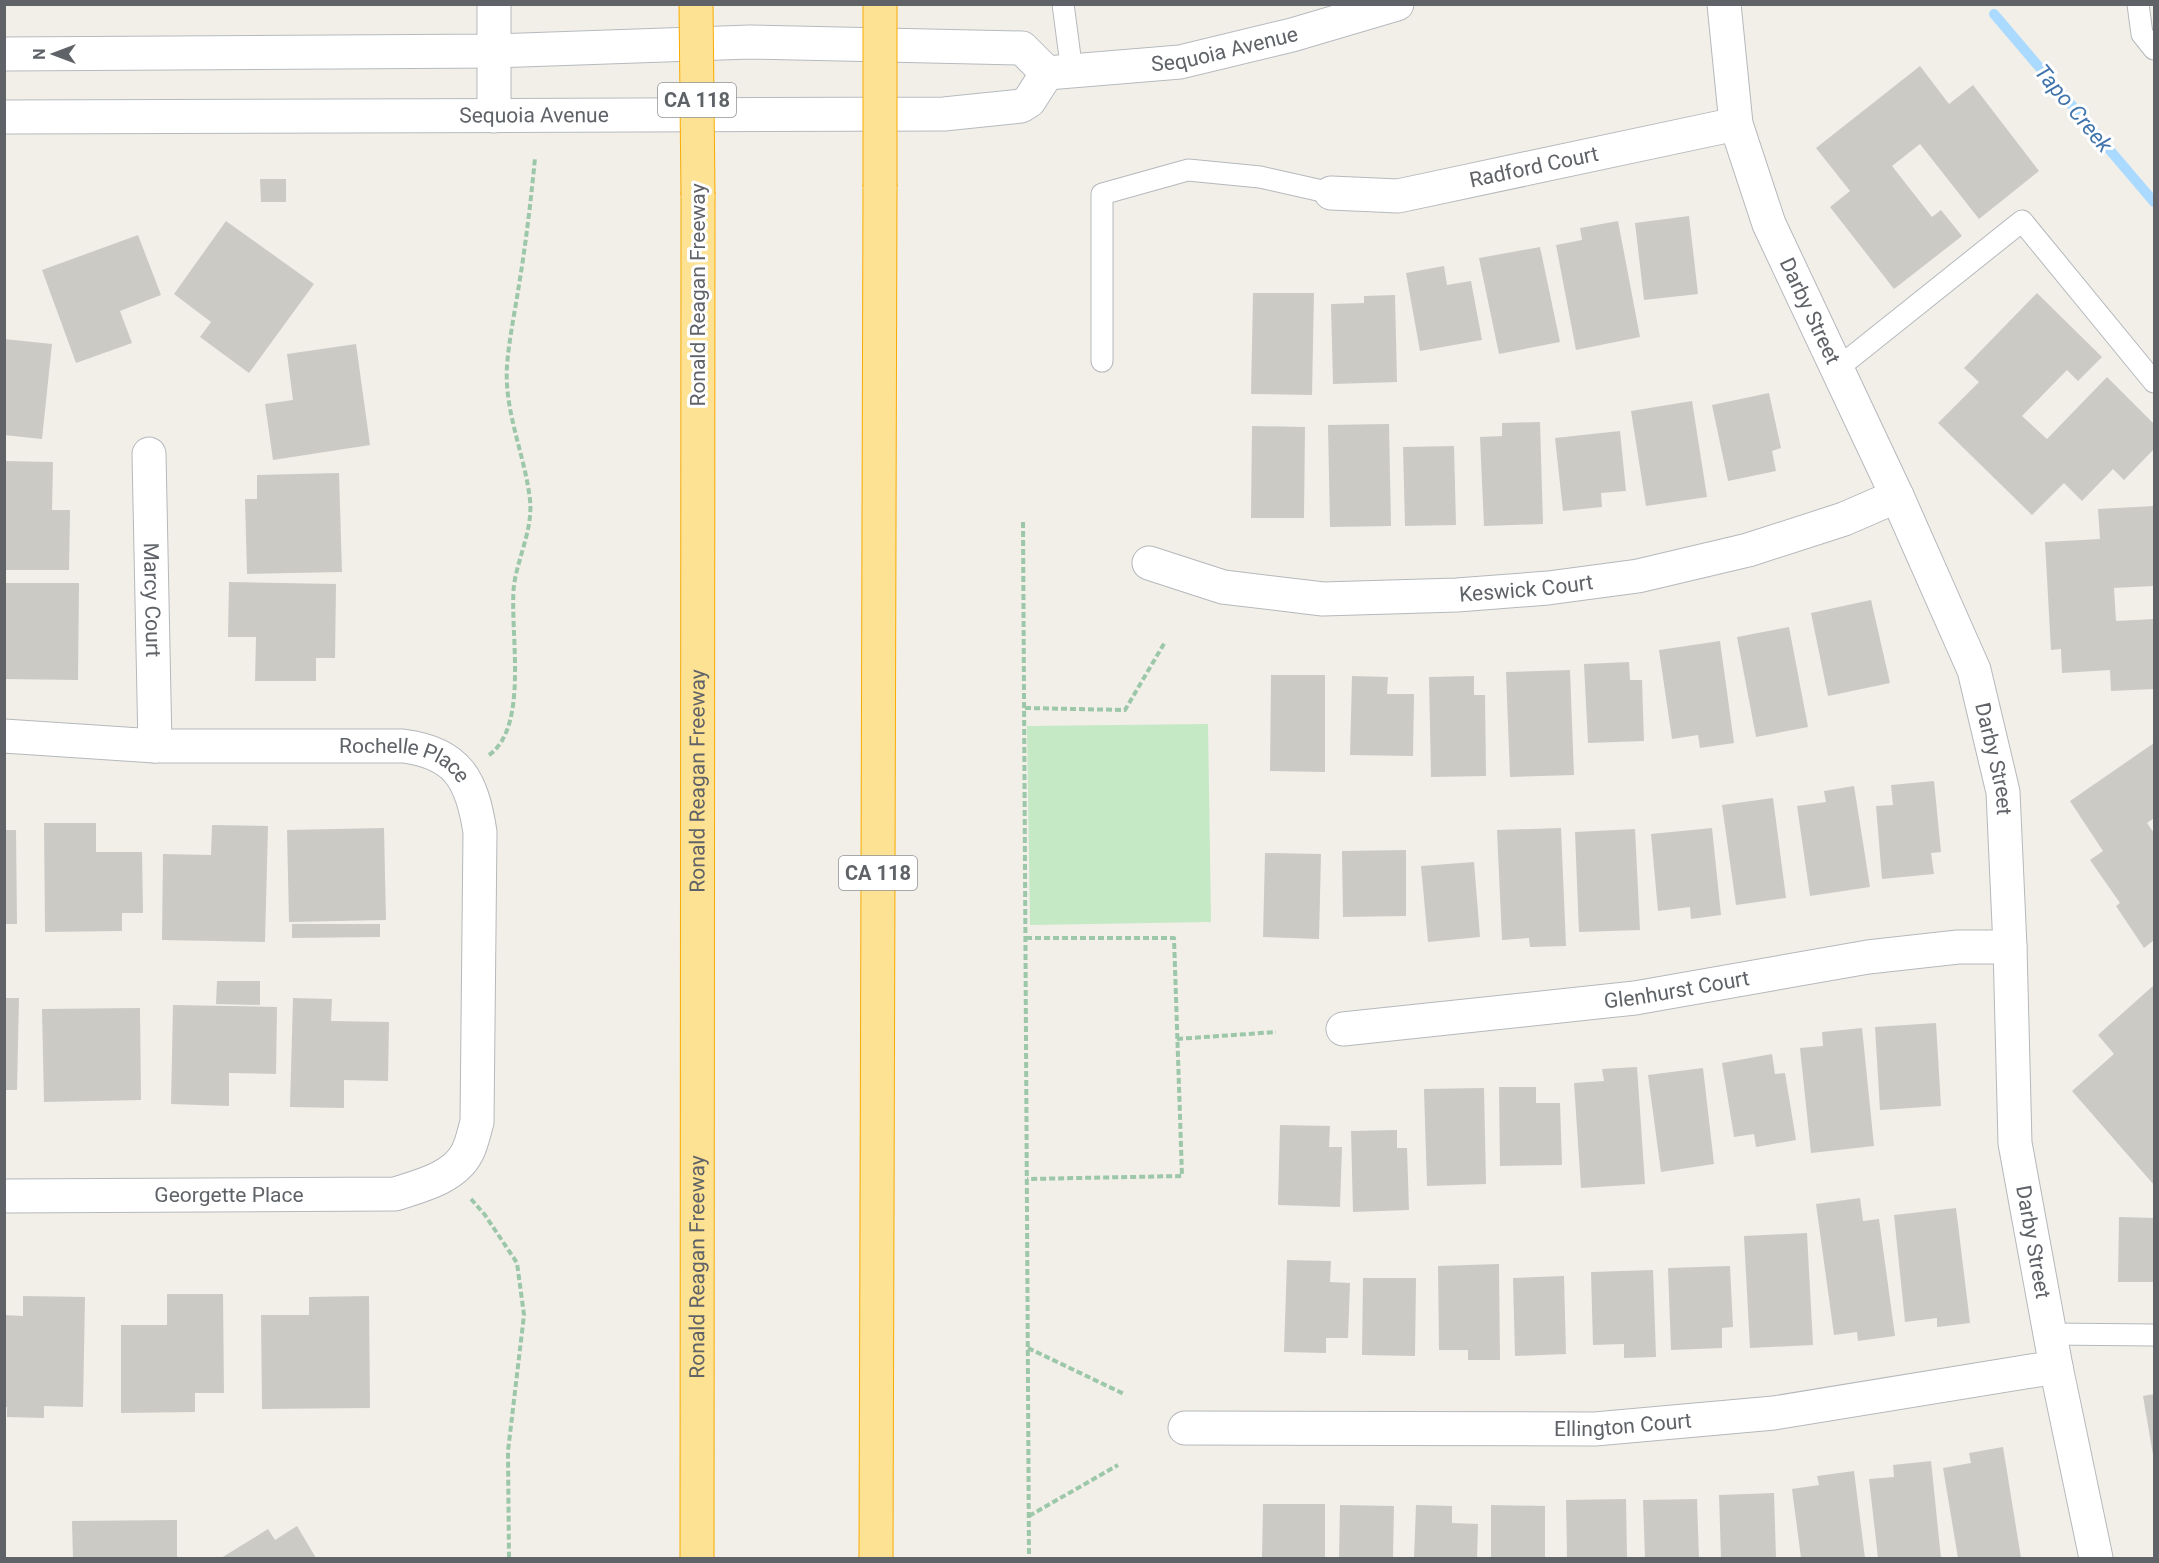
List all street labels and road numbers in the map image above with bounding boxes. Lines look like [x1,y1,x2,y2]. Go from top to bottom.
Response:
street label: Sequoia Avenue [1150,22,1300,76]
road number: CA 118 [658,83,736,117]
street label: Sequoia Avenue [459,103,609,128]
street label: Radford Court [1467,142,1601,192]
street label: Ronald Reagan Freeway [686,183,710,407]
street label: Darby Street [1775,254,1845,368]
street label: Marcy Court [139,542,165,658]
street label: Keswick Court [1458,570,1595,607]
street label: Ronald Reagan Freeway [685,669,710,893]
street label: Darby Street [1970,700,2016,816]
street label: Rochelle Place [339,734,475,787]
road number: CA 118 [839,856,917,890]
street label: Glenhurst Court [1603,966,1751,1013]
street label: Ronald Reagan Freeway [685,1155,709,1379]
street label: Georgette Place [154,1183,304,1207]
street label: Darby Street [2011,1183,2055,1301]
street label: Ellington Court [1554,1408,1693,1441]

